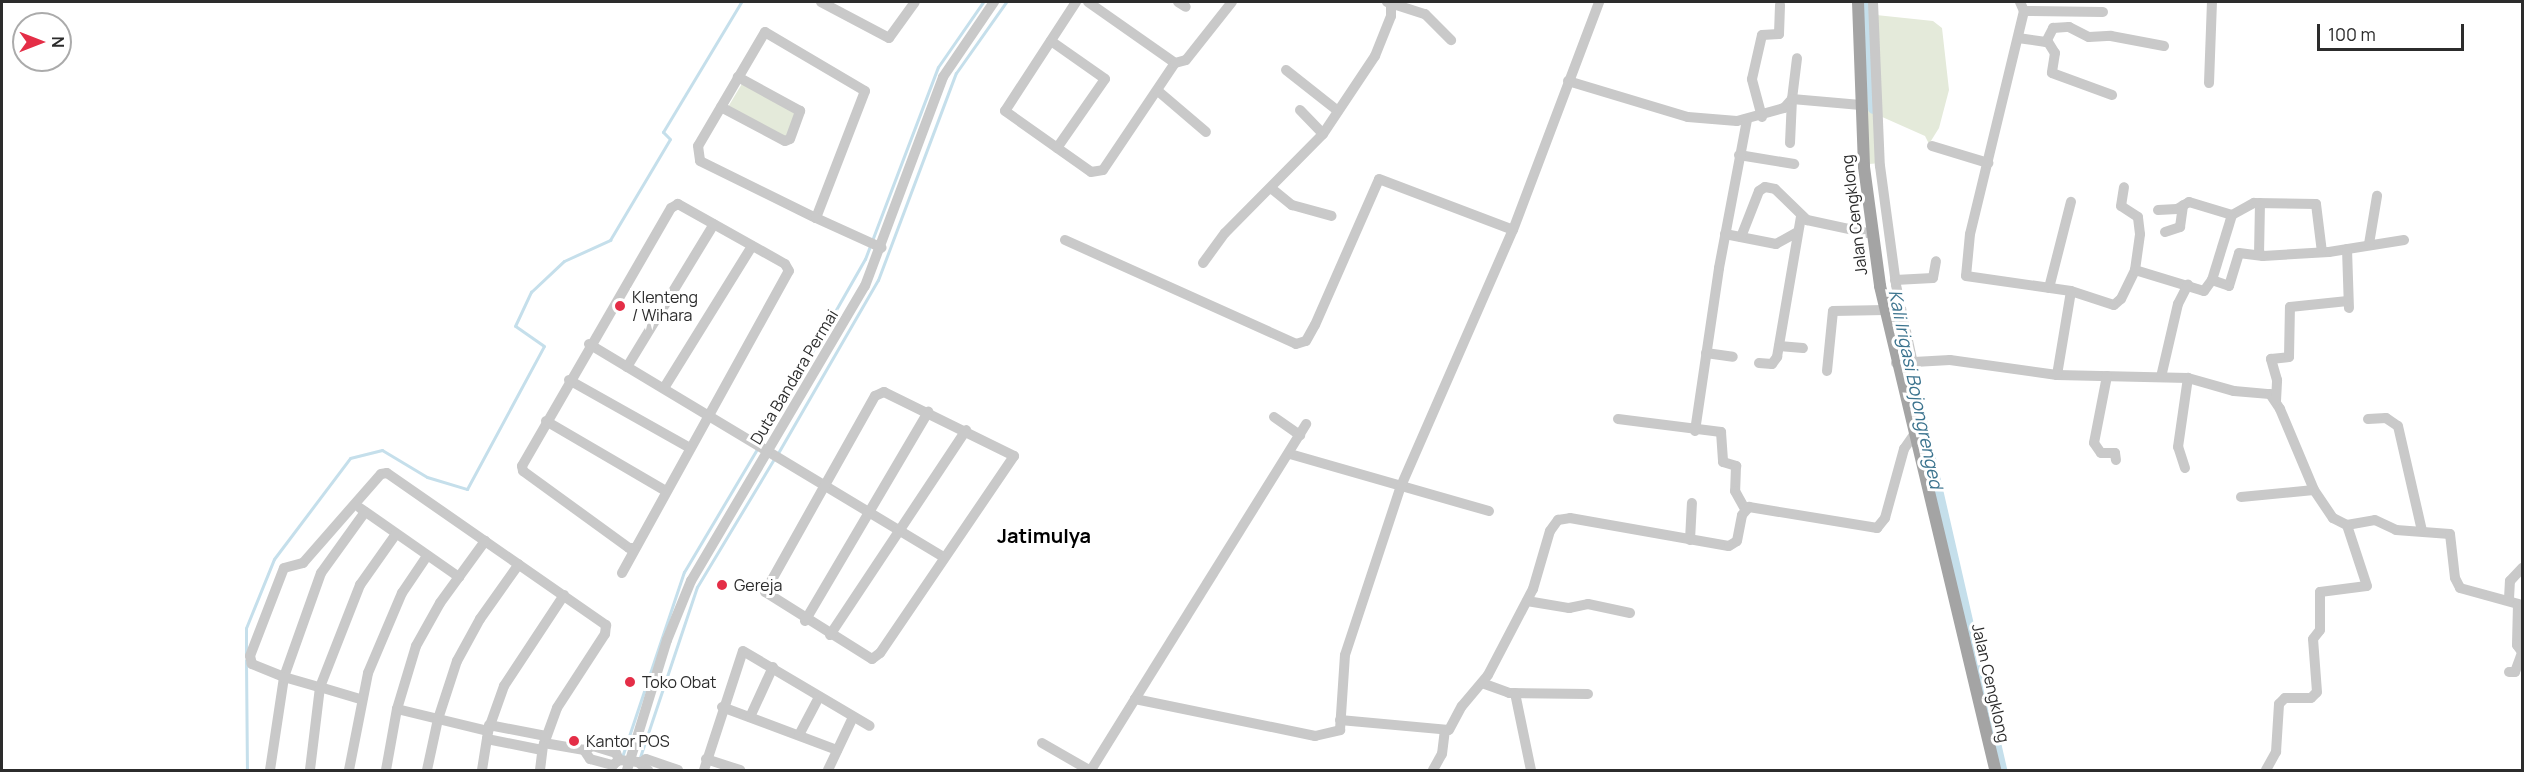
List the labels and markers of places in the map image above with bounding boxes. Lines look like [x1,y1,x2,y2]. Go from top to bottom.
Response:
place label: Klenteng / Wihara [632,287,698,325]
marker: Klenteng / Wihara [613,299,627,313]
place label: Gereja [734,575,782,595]
marker: Gereja [715,578,729,592]
place label: Toko Obat [642,672,717,692]
marker: Toko Obat [623,675,637,689]
place label: Kantor POS [586,731,670,751]
marker: Kantor POS [567,734,581,748]

